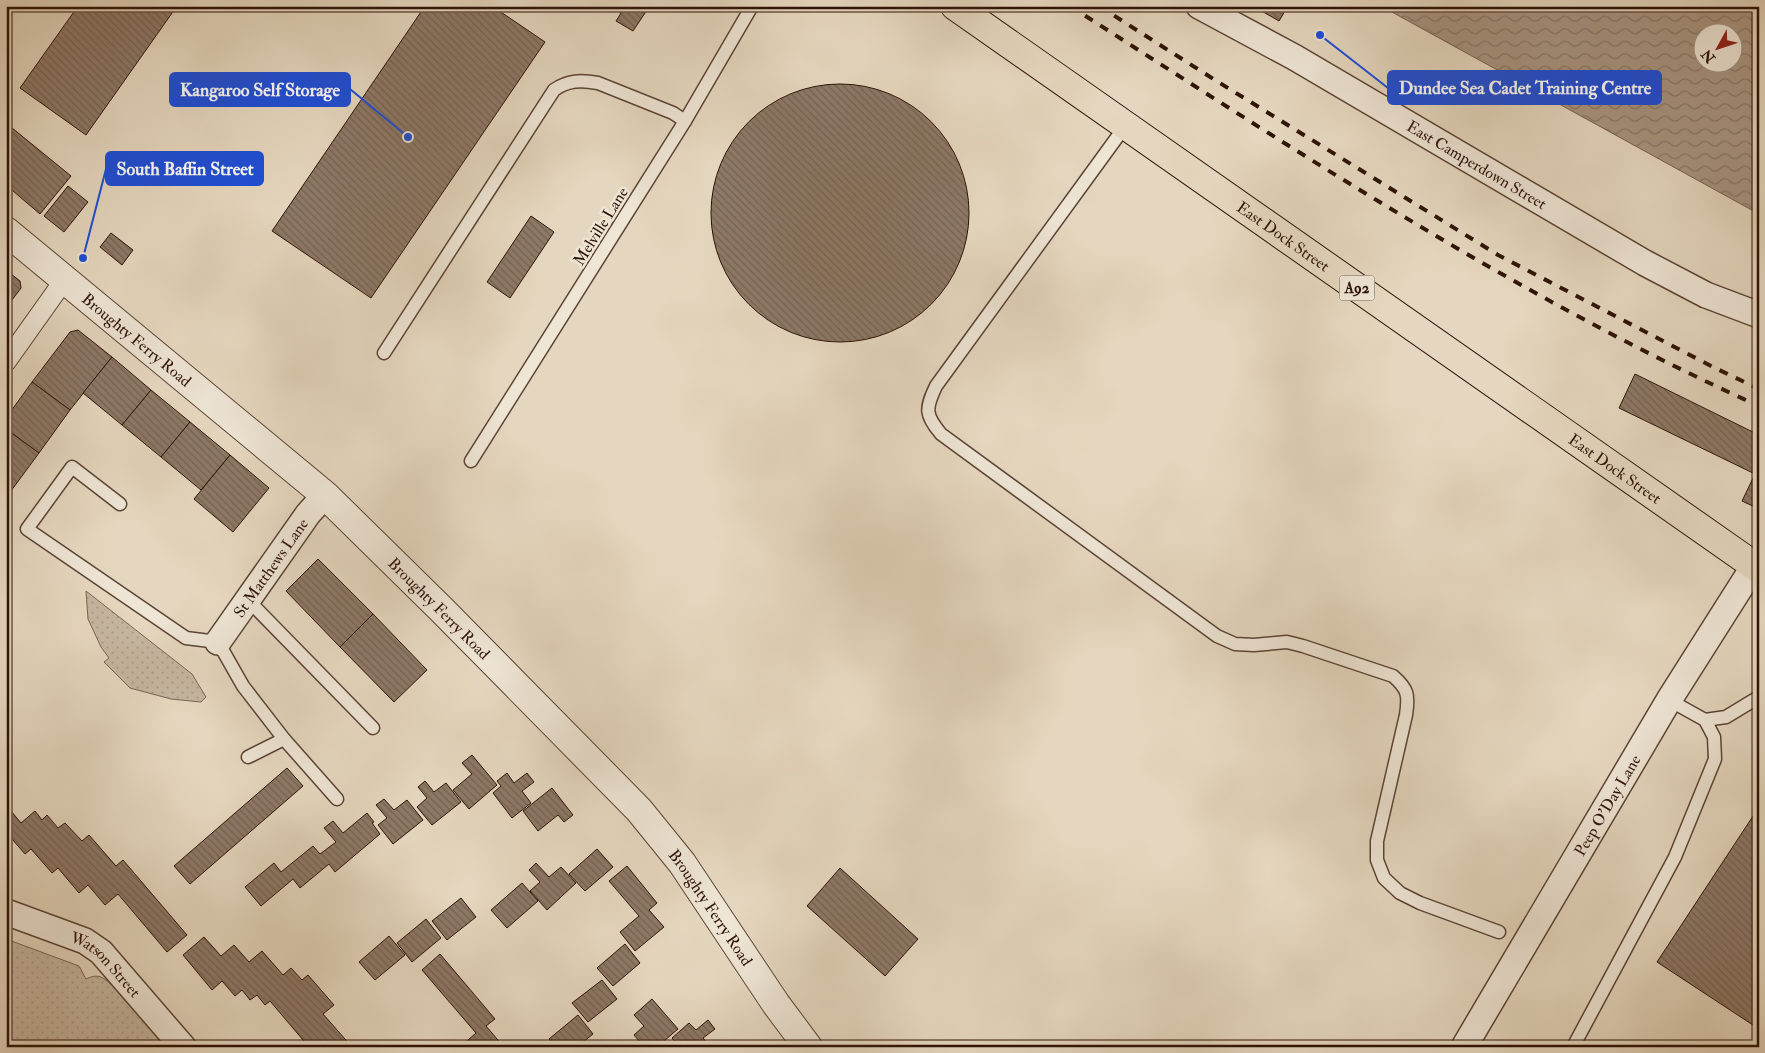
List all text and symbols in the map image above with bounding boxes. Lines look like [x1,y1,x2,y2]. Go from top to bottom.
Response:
north arrow [1692,22,1742,72]
text: N [1698,45,1720,67]
callout: Dundee Sea Cadet Training Centre [1388,71,1661,104]
callout: Kangaroo Self Storage [170,73,350,106]
text: Dundee Sea Cadet Training Centre [1399,77,1652,100]
text: Kangaroo Self Storage [180,79,340,102]
street label: East Camperdown Street [1403,116,1550,214]
callout: South Baffin Street [106,152,263,185]
text: South Baffin Street [116,158,254,181]
street label: Melville Lane [569,183,633,269]
street label: East Dock Street [1233,197,1333,276]
road number: A92 [1340,276,1374,300]
street label: Broughty Ferry Road [77,289,195,391]
street label: East Dock Street [1564,430,1665,509]
street label: St Matthews Lane [229,514,313,622]
street label: Broughty Ferry Road [383,554,494,664]
street label: Peep O'Day Lane [1570,751,1646,860]
street label: Broughty Ferry Road [664,846,757,970]
street label: Watson Street [67,927,145,1002]

